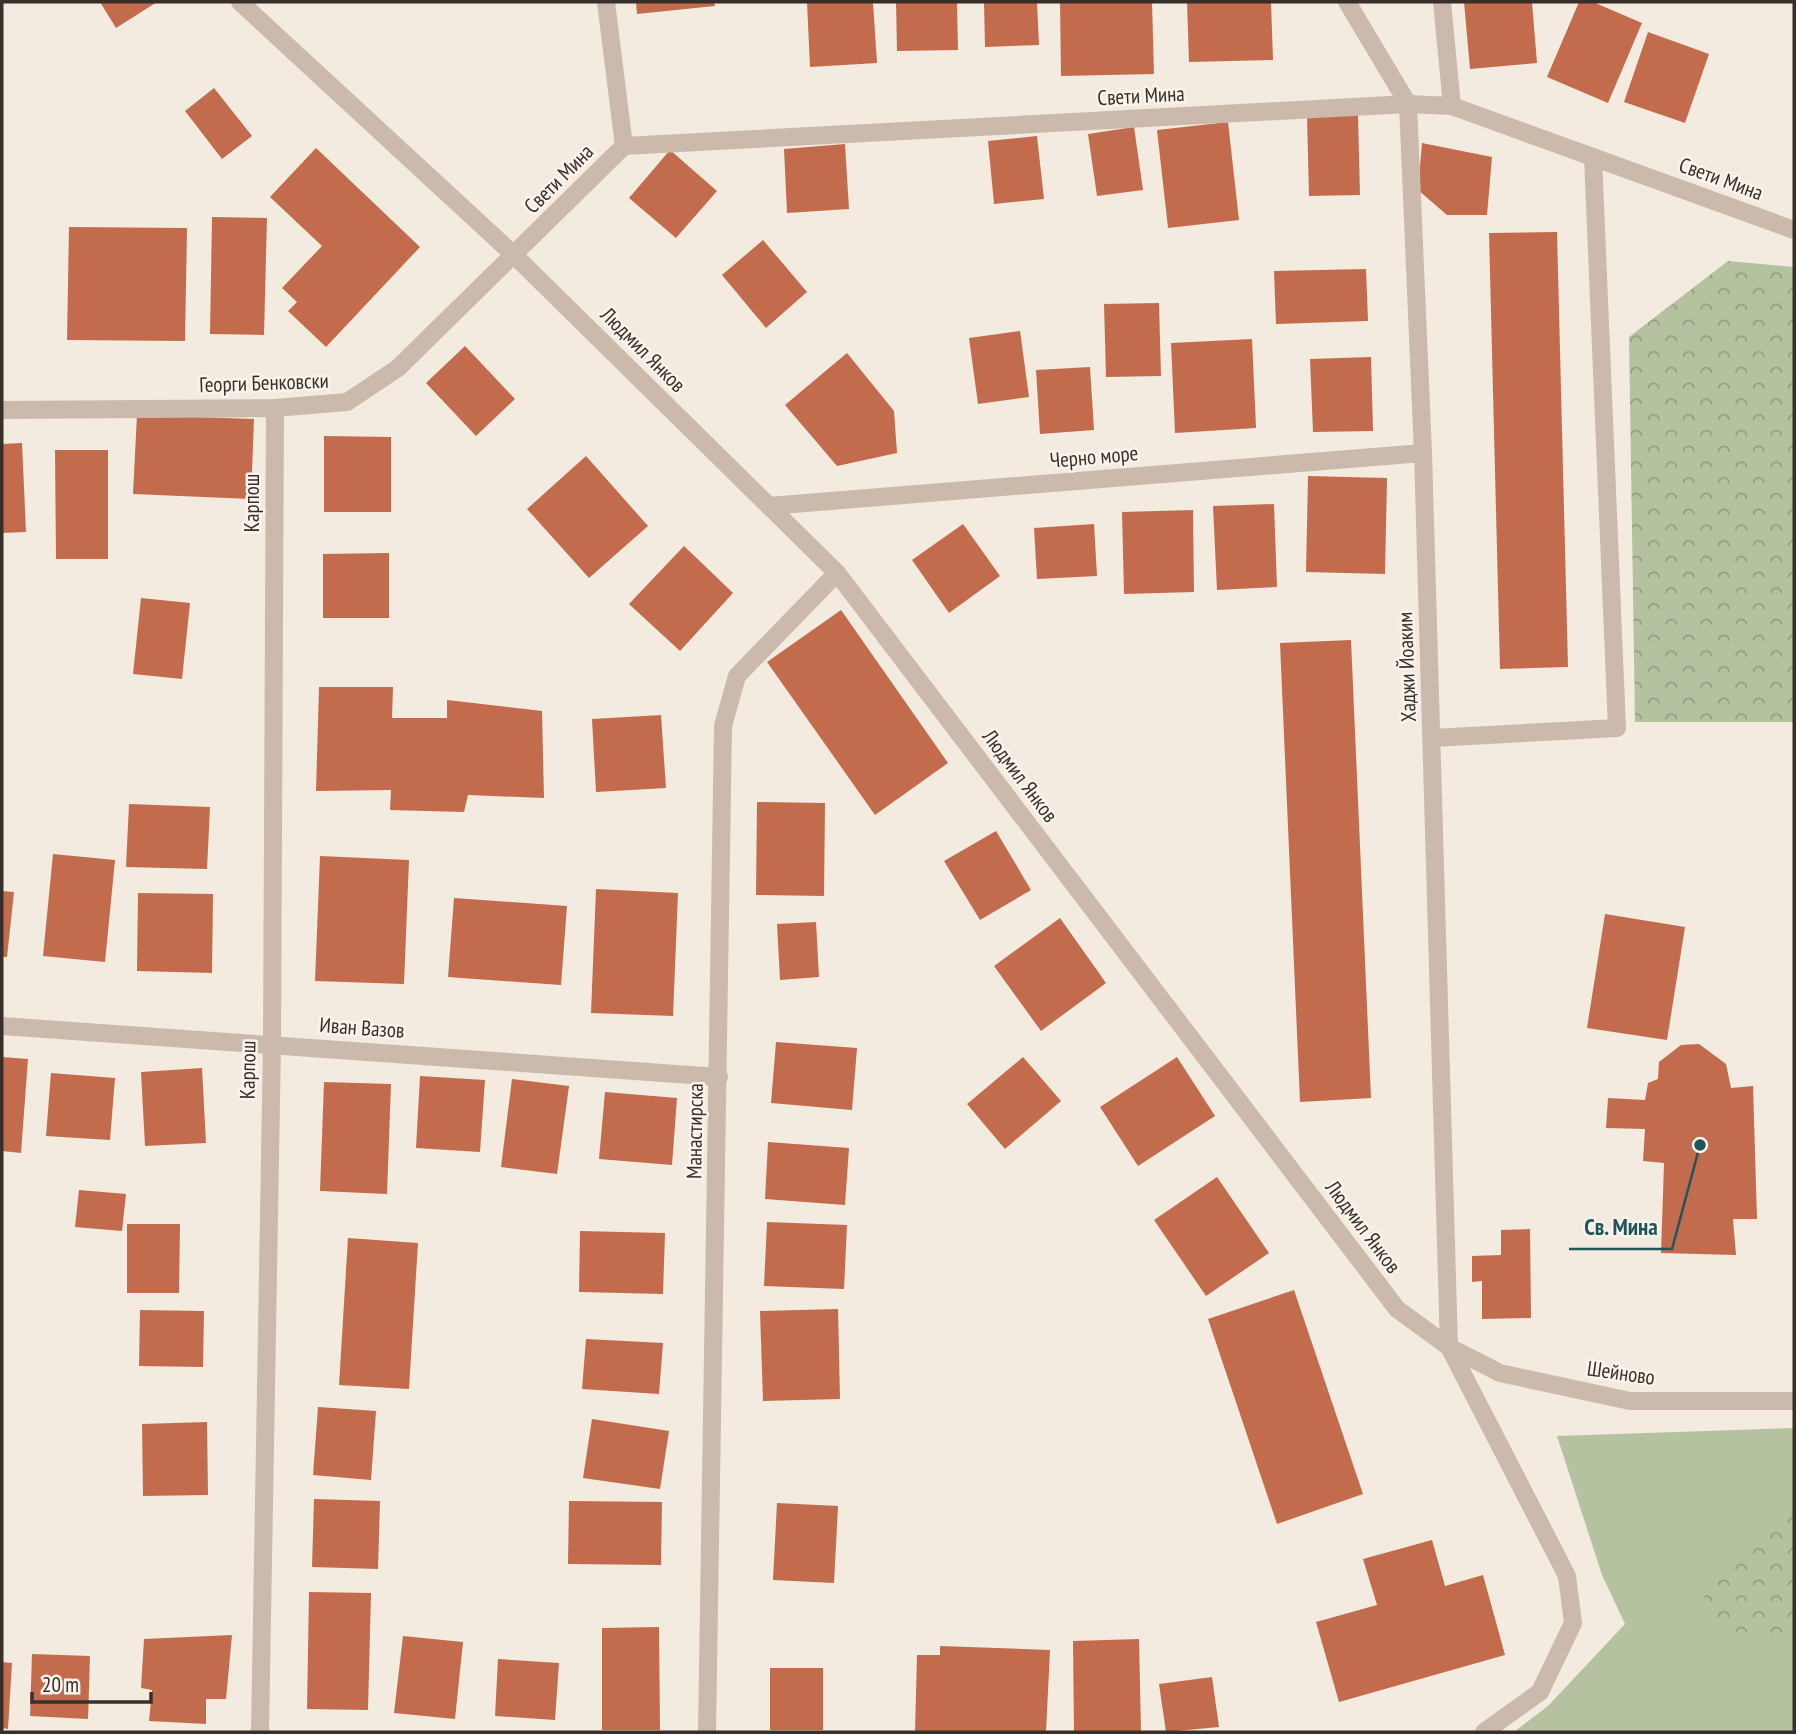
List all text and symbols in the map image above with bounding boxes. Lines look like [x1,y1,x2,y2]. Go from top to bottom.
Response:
street label: Свети Мина [1097,80,1185,111]
street label: Свети Мина [518,138,599,219]
street label: Свети Мина [1676,151,1767,206]
street label: Людмил Янков [594,301,692,398]
street label: Георги Бенковски [199,367,329,398]
street label: Черно море [1049,439,1139,474]
street label: Карпош [238,474,265,532]
street label: Хаджи Йоаким [1391,611,1422,723]
street label: Людмил Янков [976,723,1064,828]
street label: Иван Вазов [319,1011,405,1044]
street label: Карпош [233,1041,262,1099]
street label: Манастирска [680,1083,709,1179]
street label: Людмил Янков [1319,1174,1407,1279]
callout: Св. Мина [1569,1205,1672,1249]
text: Св. Мина [1584,1212,1658,1241]
street label: Шейново [1585,1354,1657,1391]
scale bar [32,1660,150,1704]
text: 20 m [42,1671,79,1698]

